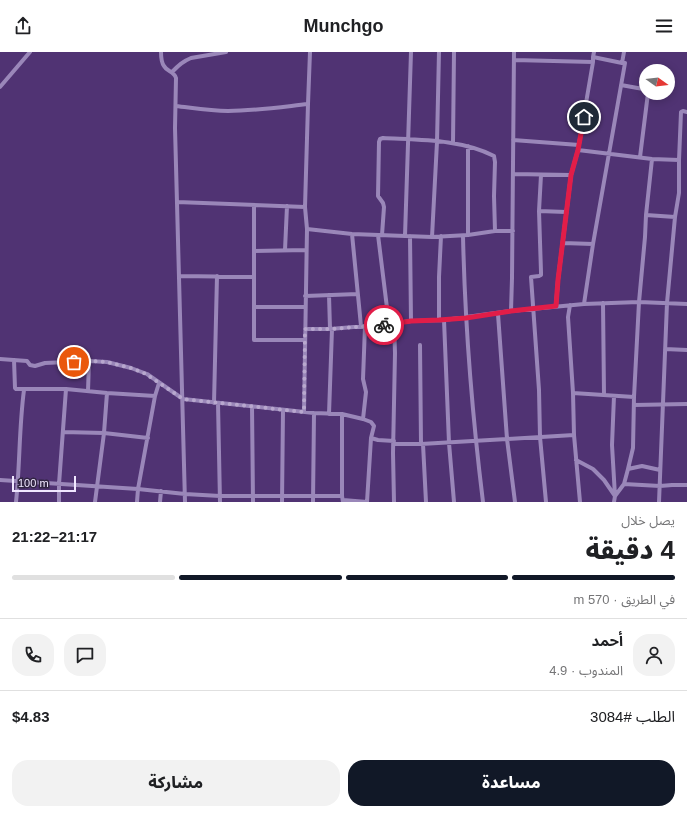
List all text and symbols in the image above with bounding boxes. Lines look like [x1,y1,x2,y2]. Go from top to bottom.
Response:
icon: share [12,15,34,37]
icon: menu [653,15,675,37]
text: Munchgo [304,16,384,36]
north arrow [639,64,675,100]
map controls [639,64,675,100]
pin [567,100,601,134]
icon: home [573,106,595,128]
courier [364,305,404,345]
icon: bike [373,314,395,336]
pin [57,345,91,379]
icon: bag [63,351,85,373]
scale bar [12,474,76,493]
text: 100 m [18,477,49,489]
text: يصل خلال [621,513,675,528]
text: 21:17–21:22 [12,528,97,545]
text: 4 دقيقة [585,535,675,565]
text: في الطريق · 570 m [573,592,675,607]
text: أحمد [592,632,623,649]
button: phone [12,634,54,676]
button: chat [64,634,106,676]
button: person [633,634,675,676]
text: المندوب · 4.9 [549,663,623,678]
text: $4.83 [12,708,50,725]
text: الطلب #3084 [590,708,675,725]
button: مشاركة [12,760,340,806]
button: مساعدة [348,760,675,806]

